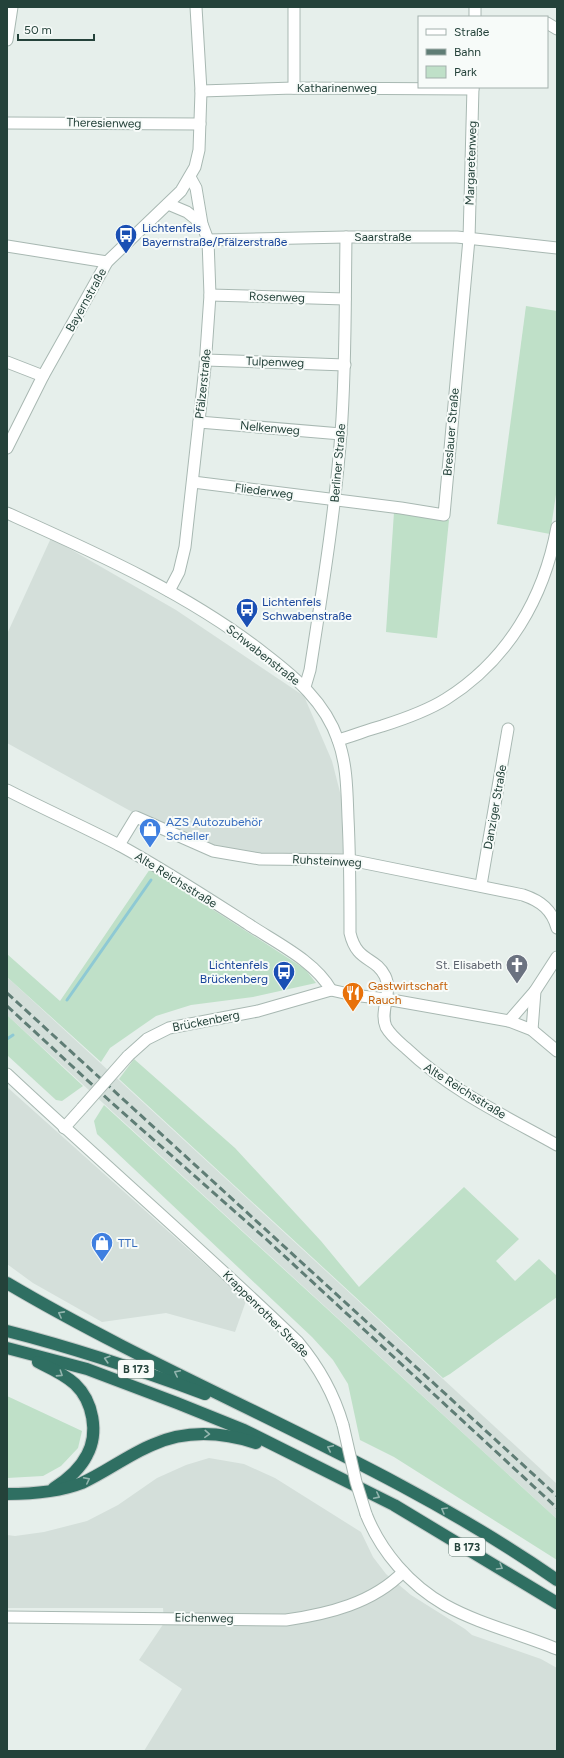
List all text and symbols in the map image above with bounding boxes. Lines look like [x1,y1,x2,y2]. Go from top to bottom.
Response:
scale bar [18,16,94,42]
legend [418,16,548,88]
text: 50 m [24,23,52,37]
text: Straße [454,25,490,39]
text: Bahn [454,45,481,59]
text: Park [454,65,477,79]
street label: Katharinenweg [297,81,377,95]
street label: Theresienweg [66,115,142,131]
street label: Margaretenweg [463,120,479,206]
place label: Lichtenfels Bayernstraße/Pfälzerstraße [142,221,288,249]
bus stop icon: Lichtenfels Bayernstraße/Pfälzerstraße [113,222,139,255]
street label: Saarstraße [354,230,412,244]
street label: Bayernstraße [63,265,109,334]
street label: Rosenweg [249,289,305,305]
street label: Pfälzerstraße [192,348,214,420]
street label: Tulpenweg [246,354,304,370]
street label: Breslauer Straße [440,387,462,476]
street label: Nelkenweg [239,418,301,438]
street label: Berliner Straße [328,423,348,503]
street label: Fliederweg [234,480,294,502]
place label: Lichtenfels Schwabenstraße [262,595,352,623]
bus stop icon: Lichtenfels Schwabenstraße [234,596,260,629]
street label: Schwabenstraße [223,622,303,688]
street label: Danziger Straße [481,763,509,850]
place label: AZS Autozubehör Scheller [166,815,262,843]
shop icon: AZS Autozubehör Scheller [137,816,163,849]
street label: Alte Reichsstraße [132,849,220,911]
street label: Ruhsteinweg [292,852,362,870]
church icon: St. Elisabeth [504,952,530,985]
place label: Lichtenfels Brückenberg [200,958,268,986]
place label: St. Elisabeth [436,958,502,972]
bus stop icon: Lichtenfels Brückenberg [271,959,297,992]
place label: Gastwirtschaft Rauch [368,979,448,1007]
restaurant icon: Gastwirtschaft Rauch [340,980,366,1013]
street label: Brückenberg [171,1008,241,1034]
street label: Alte Reichsstraße [421,1060,509,1122]
shop icon: TTL [89,1230,115,1263]
place label: TTL [118,1236,138,1250]
street label: Krappenrother Straße [220,1268,312,1360]
one-way arrow [58,1311,65,1319]
one-way arrow [104,1356,111,1364]
road number: B 173 [118,1360,154,1378]
one-way arrow [56,1369,63,1376]
one-way arrow [174,1370,181,1378]
one-way arrow [204,1430,210,1439]
one-way arrow [326,1445,334,1453]
one-way arrow [83,1477,91,1484]
one-way arrow [373,1491,380,1499]
one-way arrow [441,1507,448,1514]
road number: B 173 [449,1538,485,1556]
one-way arrow [496,1563,503,1570]
street label: Eichenweg [174,1610,234,1626]

